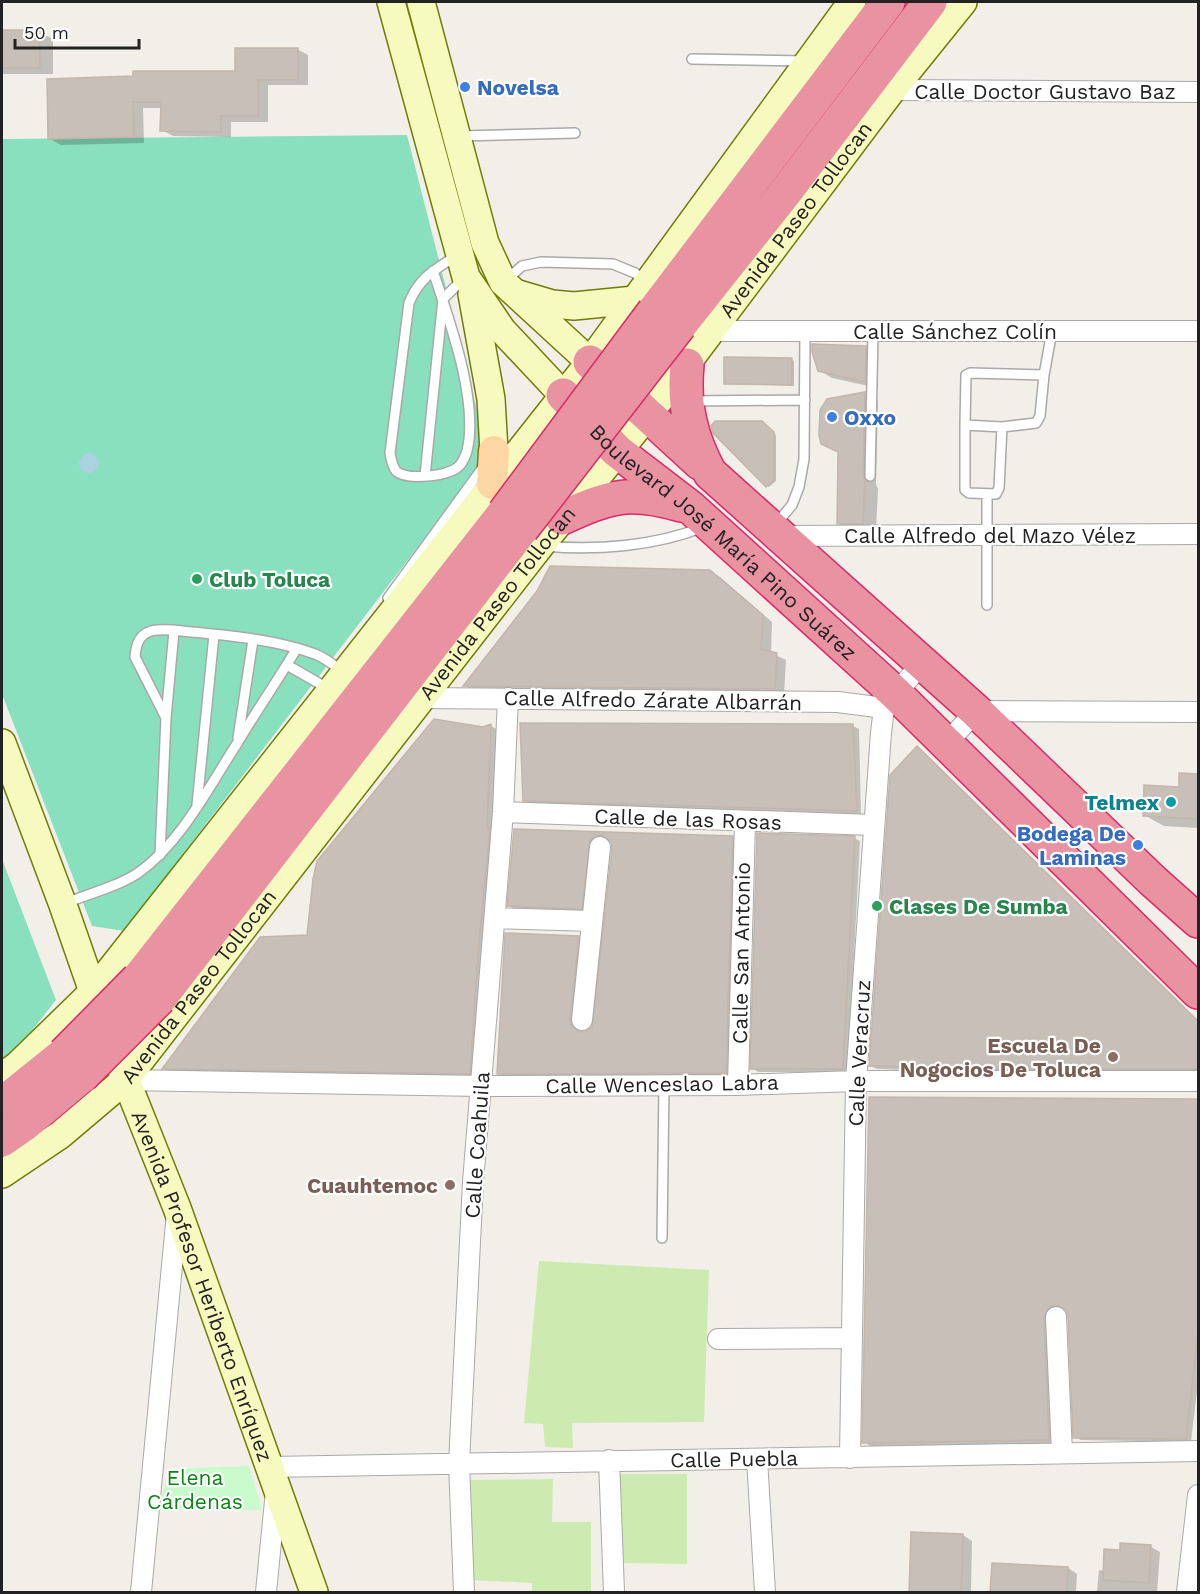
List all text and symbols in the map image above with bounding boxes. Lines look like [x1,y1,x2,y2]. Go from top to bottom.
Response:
scale bar [15,12,140,50]
text: 50 m [24,22,69,43]
place label: Novelsa [477,75,560,100]
street label: Calle Doctor Gustavo Baz [914,79,1176,104]
marker: Novelsa [458,80,472,94]
street label: Avenida Paseo Tollocan [713,116,877,322]
street label: Calle Sánchez Colín [853,319,1057,344]
place label: Oxxo [844,405,896,430]
marker: Oxxo [825,410,839,424]
street label: Boulevard José María Pino Suárez [585,419,862,665]
street label: Avenida Paseo Tollocan [413,501,580,704]
street label: Calle Alfredo del Mazo Vélez [844,523,1136,548]
place label: Club Toluca [209,567,331,592]
marker: Club Toluca [190,572,204,586]
street label: Calle Alfredo Zárate Albarrán [504,685,802,715]
place label: Telmex [1084,790,1160,815]
marker: Telmex [1164,795,1178,809]
street label: Calle de las Rosas [594,803,782,835]
place label: Bodega De Laminas [1017,821,1126,870]
marker: Bodega De Laminas [1131,838,1145,852]
street label: Calle San Antonio [727,862,755,1044]
street label: Avenida Paseo Tollocan [115,884,281,1088]
place label: Clases De Sumba [889,894,1069,919]
marker: Clases De Sumba [870,899,884,913]
street label: Calle Veracruz [843,979,875,1127]
place label: Escuela De Nogocios De Toluca [900,1033,1102,1082]
marker: Escuela De Nogocios De Toluca [1106,1050,1120,1064]
street label: Calle Wenceslao Labra [545,1069,779,1099]
street label: Calle Coahuila [459,1071,495,1219]
street label: Avenida Profesor Heriberto Enríquez [127,1107,279,1465]
place label: Cuauhtemoc [307,1173,438,1198]
marker: Cuauhtemoc [443,1178,457,1192]
street label: Calle Puebla [670,1445,798,1473]
park label: Elena Cárdenas [147,1465,243,1514]

